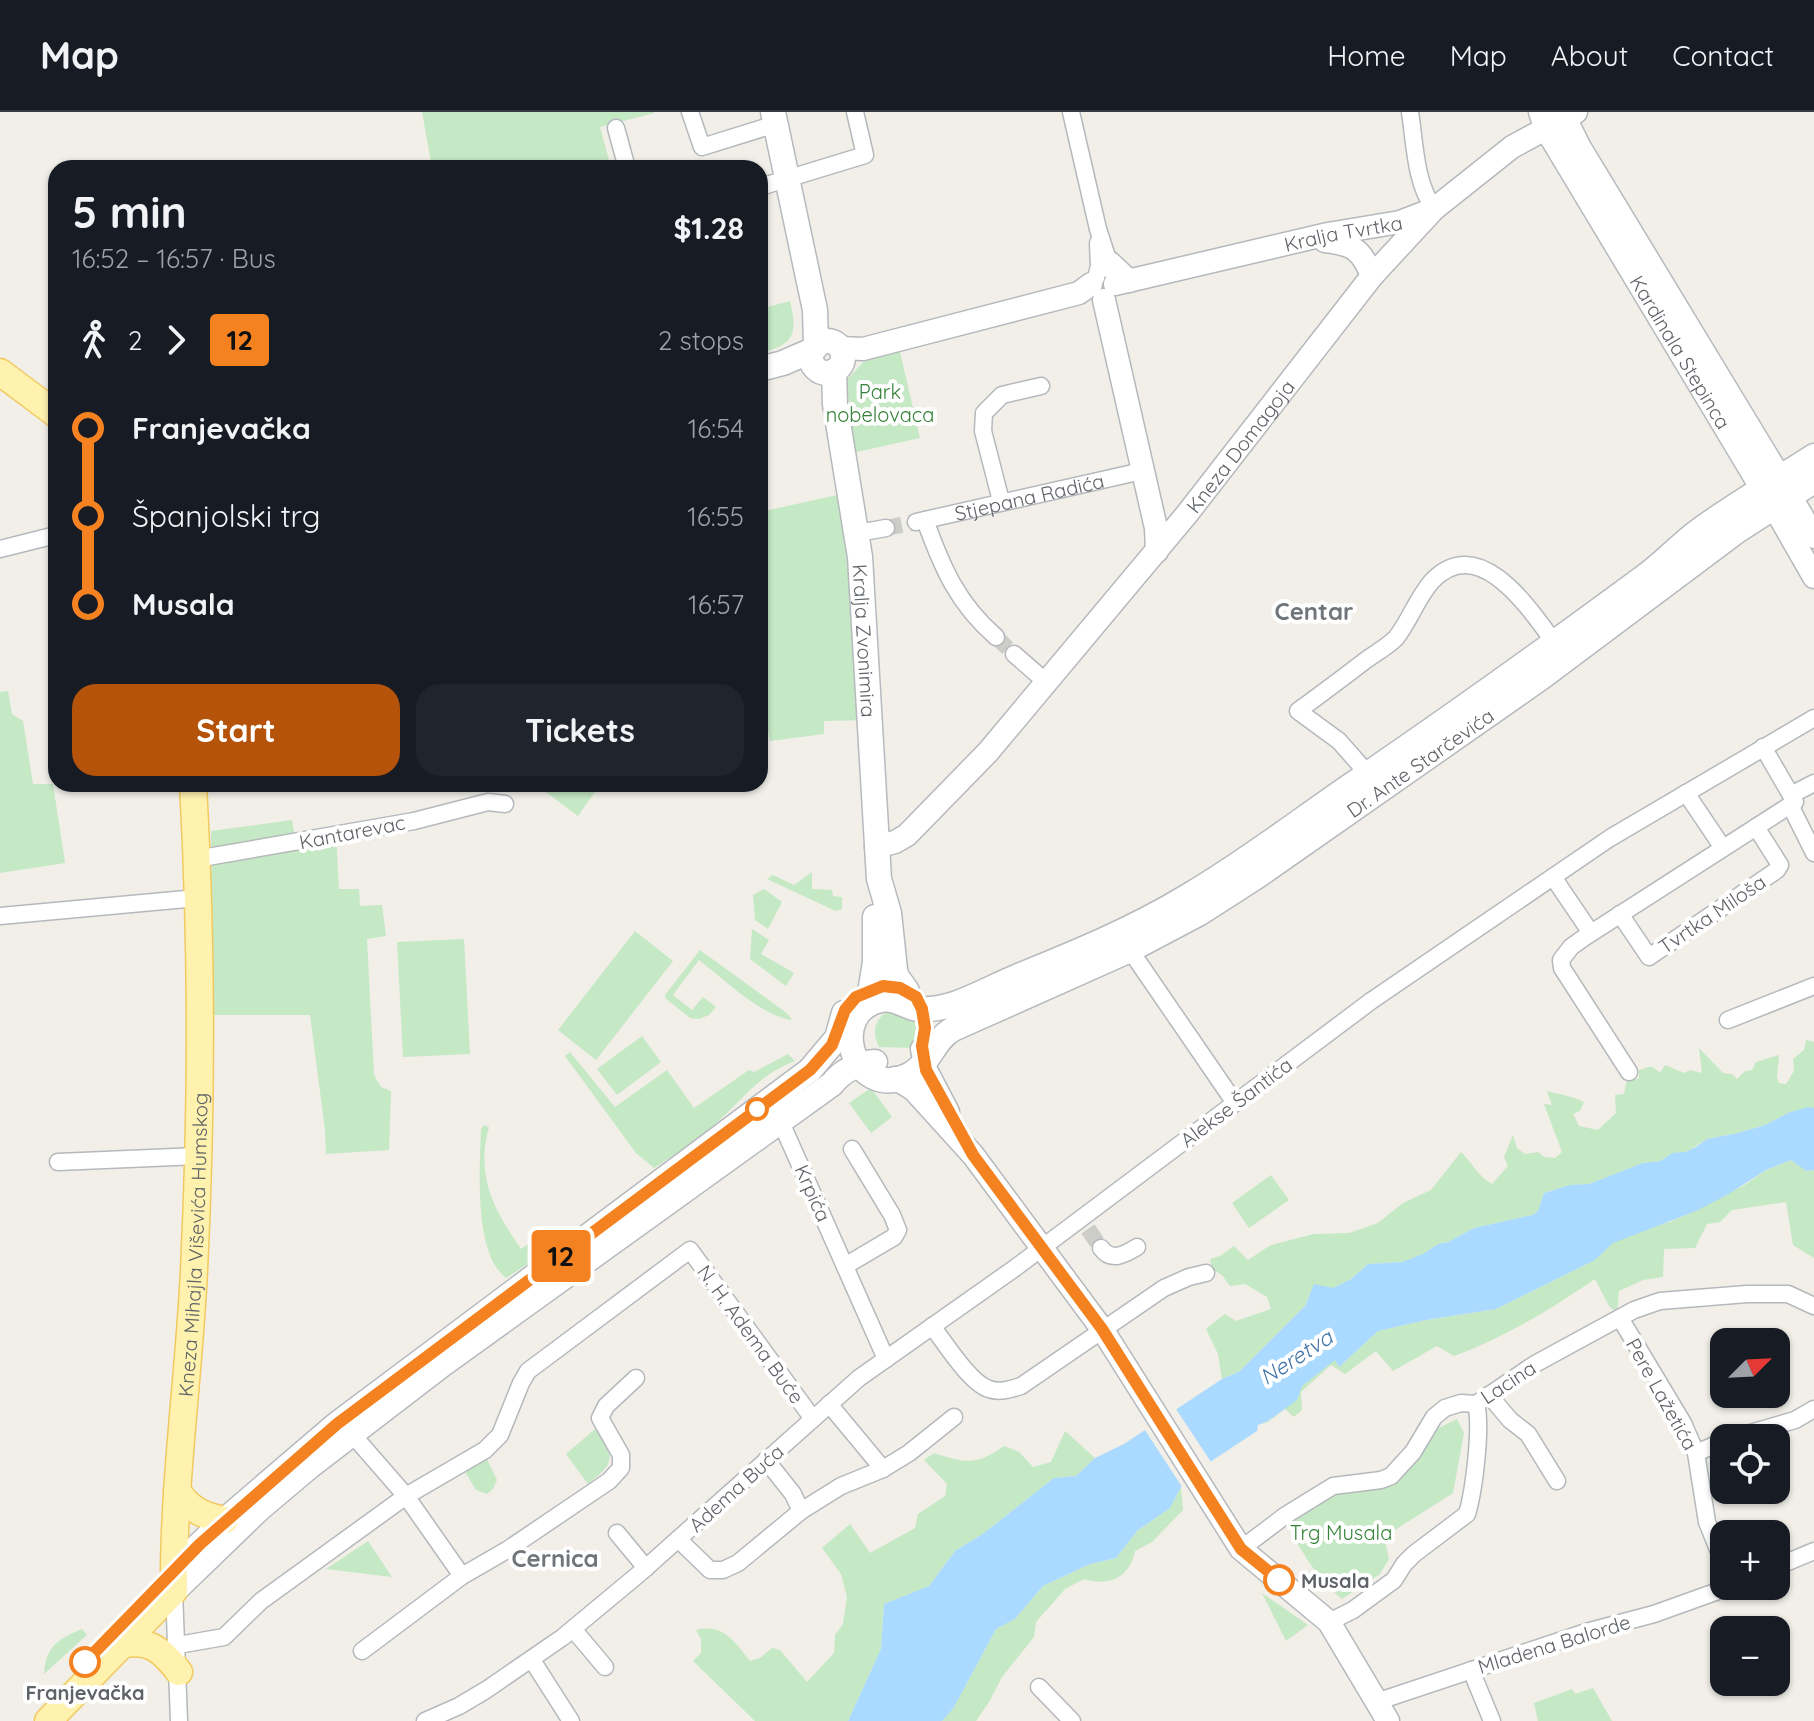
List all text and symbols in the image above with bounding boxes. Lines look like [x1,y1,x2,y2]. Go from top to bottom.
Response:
text: Map [40,31,119,79]
text: Home [1327,38,1406,73]
text: Map [1450,38,1507,73]
text: About [1551,38,1628,73]
text: Contact [1672,38,1774,73]
text: 5 min [72,184,187,239]
text: $1.28 [673,209,744,247]
street label: Kralja Tvrtka [1282,209,1404,256]
text: 16:52 – 16:57 · Bus [72,242,276,275]
street label: Kardinala Stepinca [1625,270,1737,433]
icon: walk [72,318,116,362]
icon: forward [154,318,198,362]
text: 12 [226,322,253,357]
text: 2 [128,324,142,357]
text: 2 stops [658,324,744,357]
street label: Kneza Domagoja [1180,374,1300,518]
park label: Park nobelovaca [826,379,934,427]
text: Franjevačka [132,409,311,447]
text: 16:54 [688,412,744,445]
street label: Stjepana Radića [952,467,1106,525]
text: Španjolski trg [132,497,320,535]
text: 16:55 [687,500,744,533]
street label: Kralja Zvonimira [848,563,882,718]
text: Musala [132,585,235,623]
text: 16:57 [688,588,744,621]
district label: Centar [1275,596,1353,626]
button: Start [72,684,400,776]
button: Tickets [416,684,744,776]
street label: Dr. Ante Starčevića [1342,702,1498,822]
street label: Kantarevac [297,809,407,855]
street label: Tvrtka Miloša [1654,869,1770,959]
street label: Alekse Šantića [1175,1052,1297,1152]
street label: Kneza Mihajla Viševića Humskog [172,1092,212,1398]
unlabelled marker [746,1098,768,1120]
street label: Krpića [789,1161,837,1225]
line badge: 12 [525,1230,597,1282]
text: 12 [548,1238,574,1273]
street label: N. H. Adema Buće [692,1260,810,1408]
water label: Neretva [1254,1322,1339,1391]
north arrow [1710,1328,1790,1408]
map controls [1710,1328,1790,1696]
street label: Pere Lažetića [1621,1334,1703,1454]
street label: Lacina [1476,1355,1540,1409]
button: locate [1710,1424,1790,1504]
street label: Adema Buća [683,1439,789,1537]
park label: Trg Musala [1290,1520,1392,1545]
button: + [1710,1520,1790,1600]
district label: Cernica [511,1543,599,1573]
marker: Musala [1264,1565,1294,1595]
place label: Musala [1301,1568,1369,1593]
street label: Mladena Balorde [1475,1609,1633,1679]
button: − [1710,1616,1790,1696]
marker: Franjevačka [70,1647,100,1677]
place label: Franjevačka [25,1680,145,1705]

